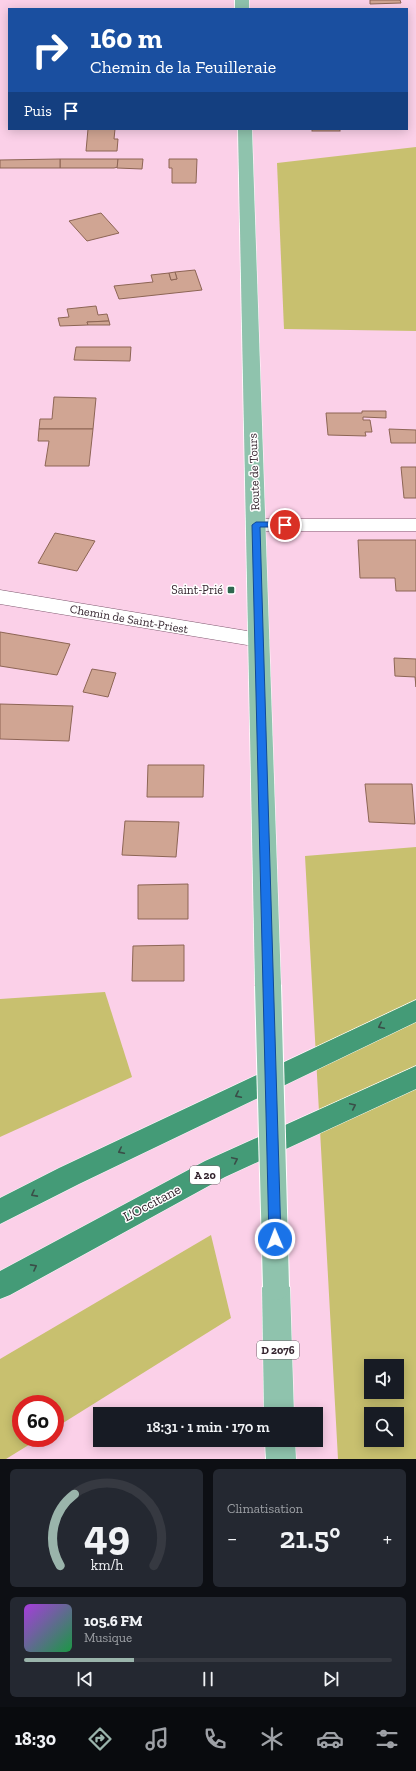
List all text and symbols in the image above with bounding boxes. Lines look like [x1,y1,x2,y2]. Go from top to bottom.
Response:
text: 160 m [90,22,162,55]
icon: right [24,24,76,76]
text: Chemin de la Feuilleraie [90,56,276,78]
icon: arrive [60,100,82,122]
text: Puis [24,102,52,120]
street label: Route de Tours [246,433,262,511]
pin [268,508,302,542]
icon: arrive [274,514,296,536]
place label: Saint-Prié [171,583,223,597]
marker: Saint-Prié [226,585,236,595]
street label: Chemin de Saint-Priest [69,602,190,636]
one-way arrow [377,1021,385,1029]
one-way arrow [235,1090,243,1098]
one-way arrow [350,1102,357,1110]
one-way arrow [118,1146,125,1154]
one-way arrow [231,1157,239,1165]
road number: A 20 [190,1166,220,1184]
street label: L'Occitane [120,1181,184,1225]
one-way arrow [31,1189,39,1196]
position arrow [254,1218,296,1260]
one-way arrow [30,1265,37,1272]
road number: D 2076 [257,1341,299,1359]
map controls [364,1359,404,1447]
button: sound [364,1359,404,1399]
speed limit sign: 60 [12,1395,64,1447]
button: search [364,1407,404,1447]
text: 18:31 · 1 min · 170 m [146,1418,270,1436]
text: Climatisation [227,1501,303,1516]
text: 49 [84,1510,129,1560]
text: 21.5° [279,1520,341,1556]
text: − [227,1525,237,1552]
text: + [383,1525,392,1552]
text: km/h [90,1557,123,1574]
text: 105.6 FM [84,1612,143,1630]
text: Musique [84,1630,132,1645]
icon: previous [74,1668,96,1690]
icon: pause [197,1668,219,1690]
icon: next [320,1668,342,1690]
icon: directions [86,1725,114,1753]
icon: music [143,1725,171,1753]
icon: phone [201,1725,229,1753]
icon: climate [258,1725,286,1753]
icon: car [316,1725,344,1753]
icon: filters [373,1725,401,1753]
text: 18:30 [15,1728,56,1750]

